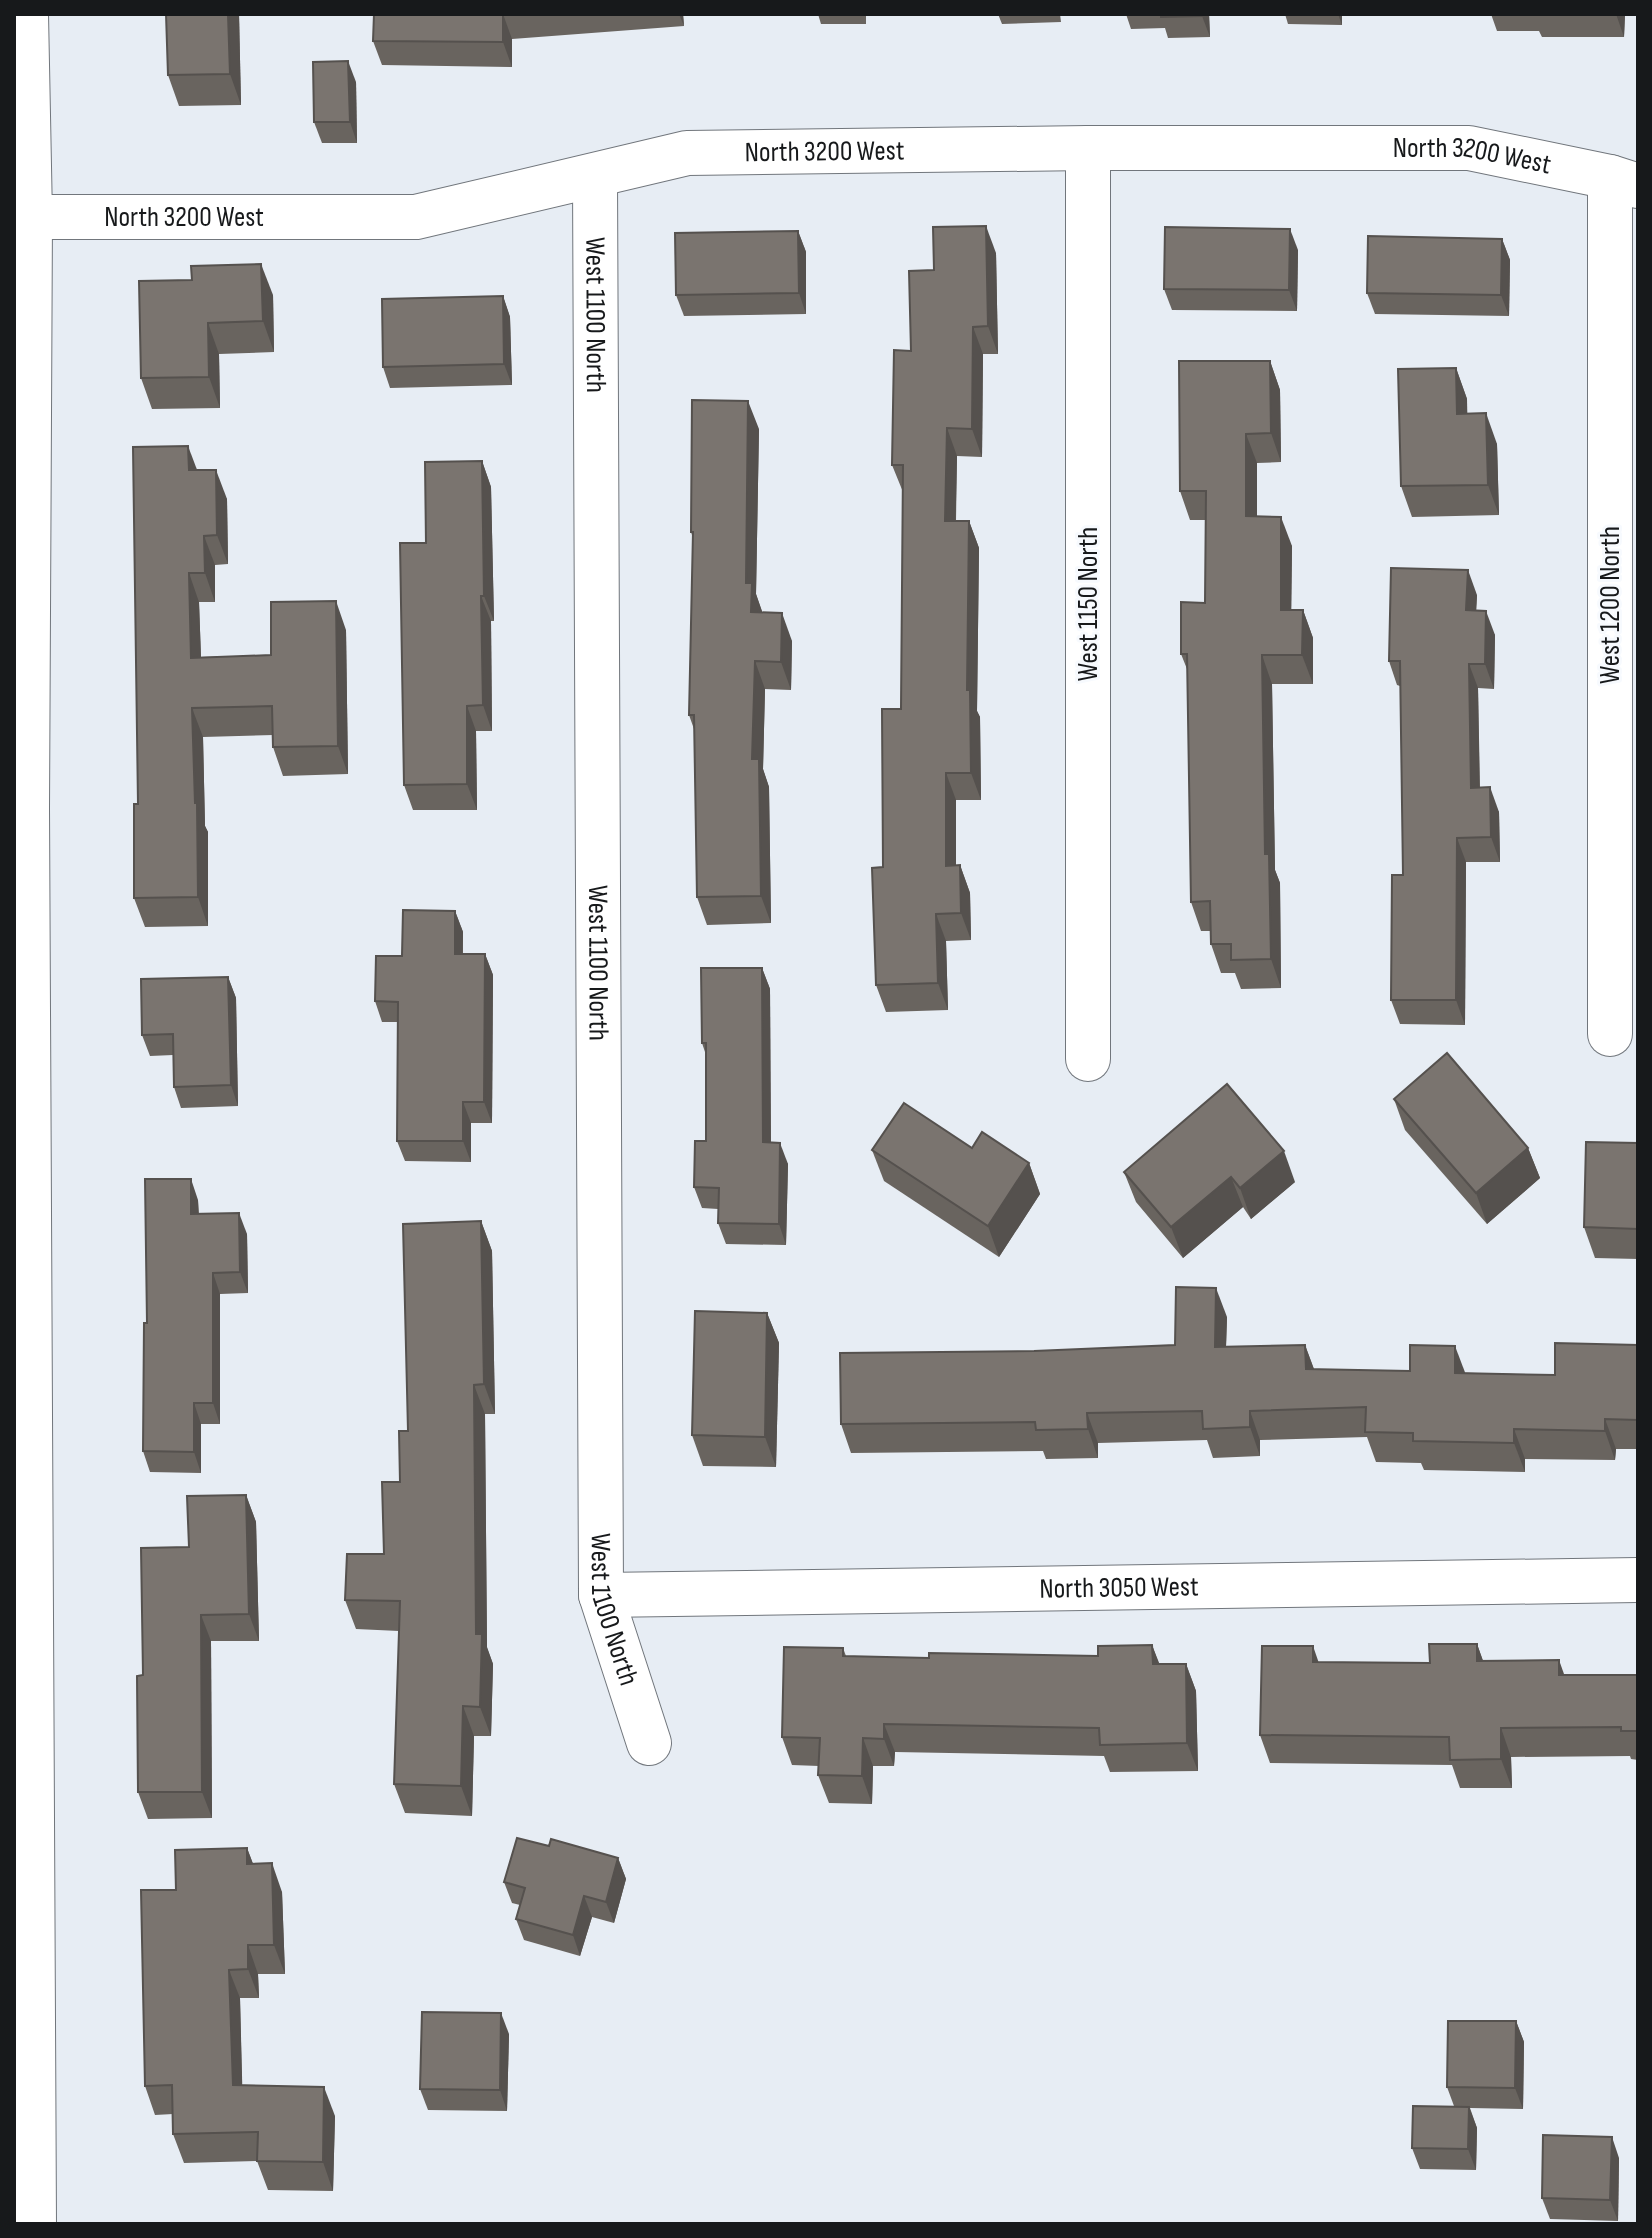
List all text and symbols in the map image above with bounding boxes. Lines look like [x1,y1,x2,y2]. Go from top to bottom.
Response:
street label: North 3200 West [1393,131,1554,181]
street label: North 3200 West [744,134,905,169]
street label: North 3200 West [104,201,264,234]
street label: West 1100 North [579,237,612,393]
street label: West 1200 North [1594,526,1627,684]
street label: West 1150 North [1072,527,1105,681]
street label: West 1100 North [581,885,615,1041]
street label: West 1100 North [584,1533,646,1689]
street label: North 3050 West [1039,1570,1199,1605]

